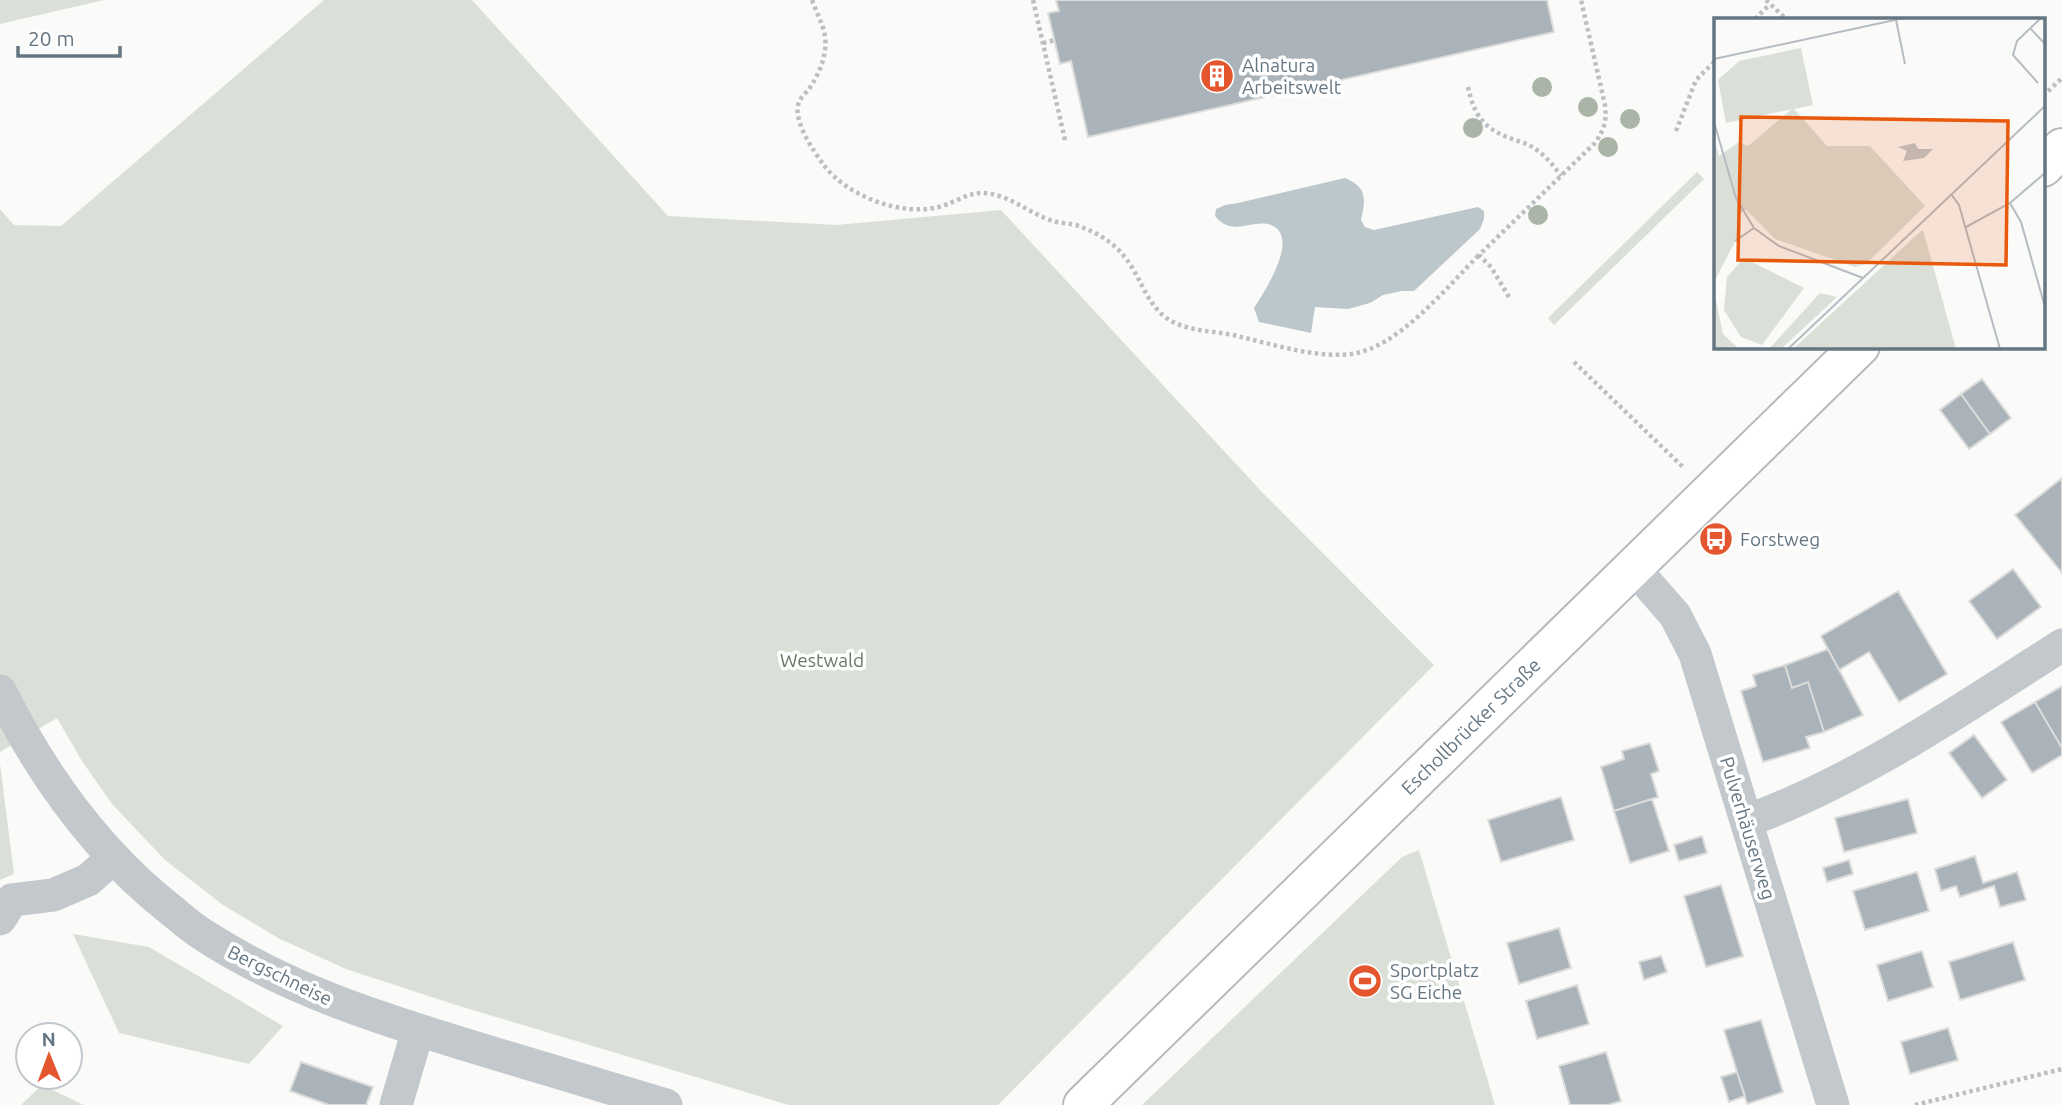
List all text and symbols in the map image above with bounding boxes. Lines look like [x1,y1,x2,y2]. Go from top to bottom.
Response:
scale bar [18,14,119,58]
inset map [1714,18,2044,348]
text: 20 m [28,26,75,50]
place label: Alnatura Arbeitswelt [1242,54,1342,98]
building icon: Alnatura Arbeitswelt [1198,57,1236,95]
bus stop icon: Forstweg [1697,520,1735,558]
place label: Forstweg [1740,528,1820,550]
park label: Westwald [780,649,864,671]
street label: Eschollbrücker Straße [1397,654,1545,799]
street label: Pulverhäuserweg [1716,754,1780,902]
street label: Bergschneise [224,940,336,1010]
place label: Sportplatz SG Eiche [1390,959,1479,1003]
sports icon: Sportplatz SG Eiche [1346,962,1384,1000]
north arrow [14,1021,84,1091]
text: N [41,1028,56,1050]

